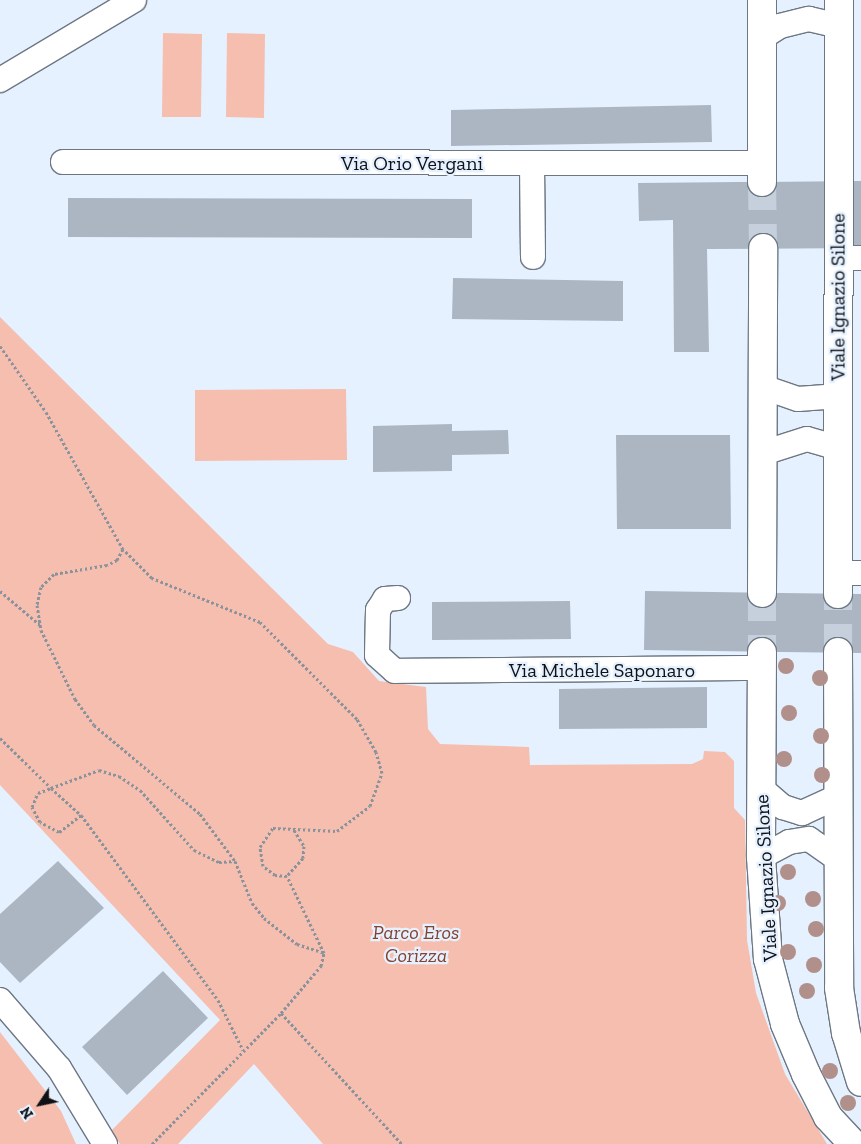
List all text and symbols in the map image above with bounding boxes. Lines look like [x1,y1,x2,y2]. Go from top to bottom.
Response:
street label: Via Orio Vergani [341,151,483,175]
street label: Viale Ignazio Silone [826,213,850,381]
street label: Via Michele Saponaro [509,658,695,682]
street label: Viale Ignazio Silone [750,794,782,962]
park label: Parco Eros Corizza [373,921,459,968]
north arrow [15,1079,65,1129]
text: N [17,1104,37,1122]

